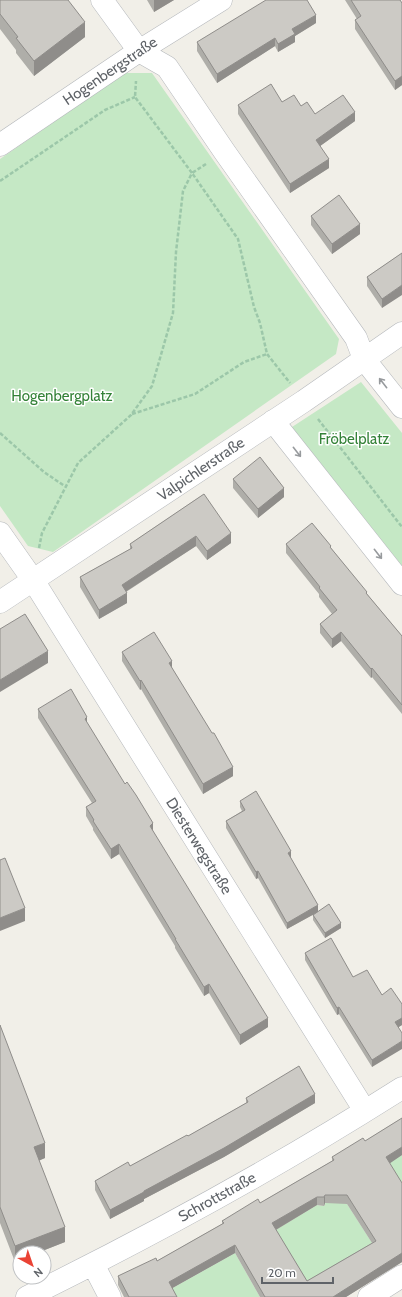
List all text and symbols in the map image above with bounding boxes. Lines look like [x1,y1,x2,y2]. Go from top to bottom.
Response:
street label: Hogenbergstraße [60,33,161,109]
one-way arrow [379,377,388,388]
park label: Hogenbergplatz [11,387,113,405]
park label: Fröbelplatz [319,430,389,448]
street label: Valpichlerstraße [154,433,248,505]
one-way arrow [293,446,301,457]
one-way arrow [373,548,382,559]
street label: Diesterwegstraße [162,794,236,898]
street label: Schrottstraße [175,1168,259,1226]
north arrow [12,1245,52,1285]
scale bar [262,1259,333,1285]
text: N [31,1265,46,1281]
text: 20 m [268,1265,296,1280]

